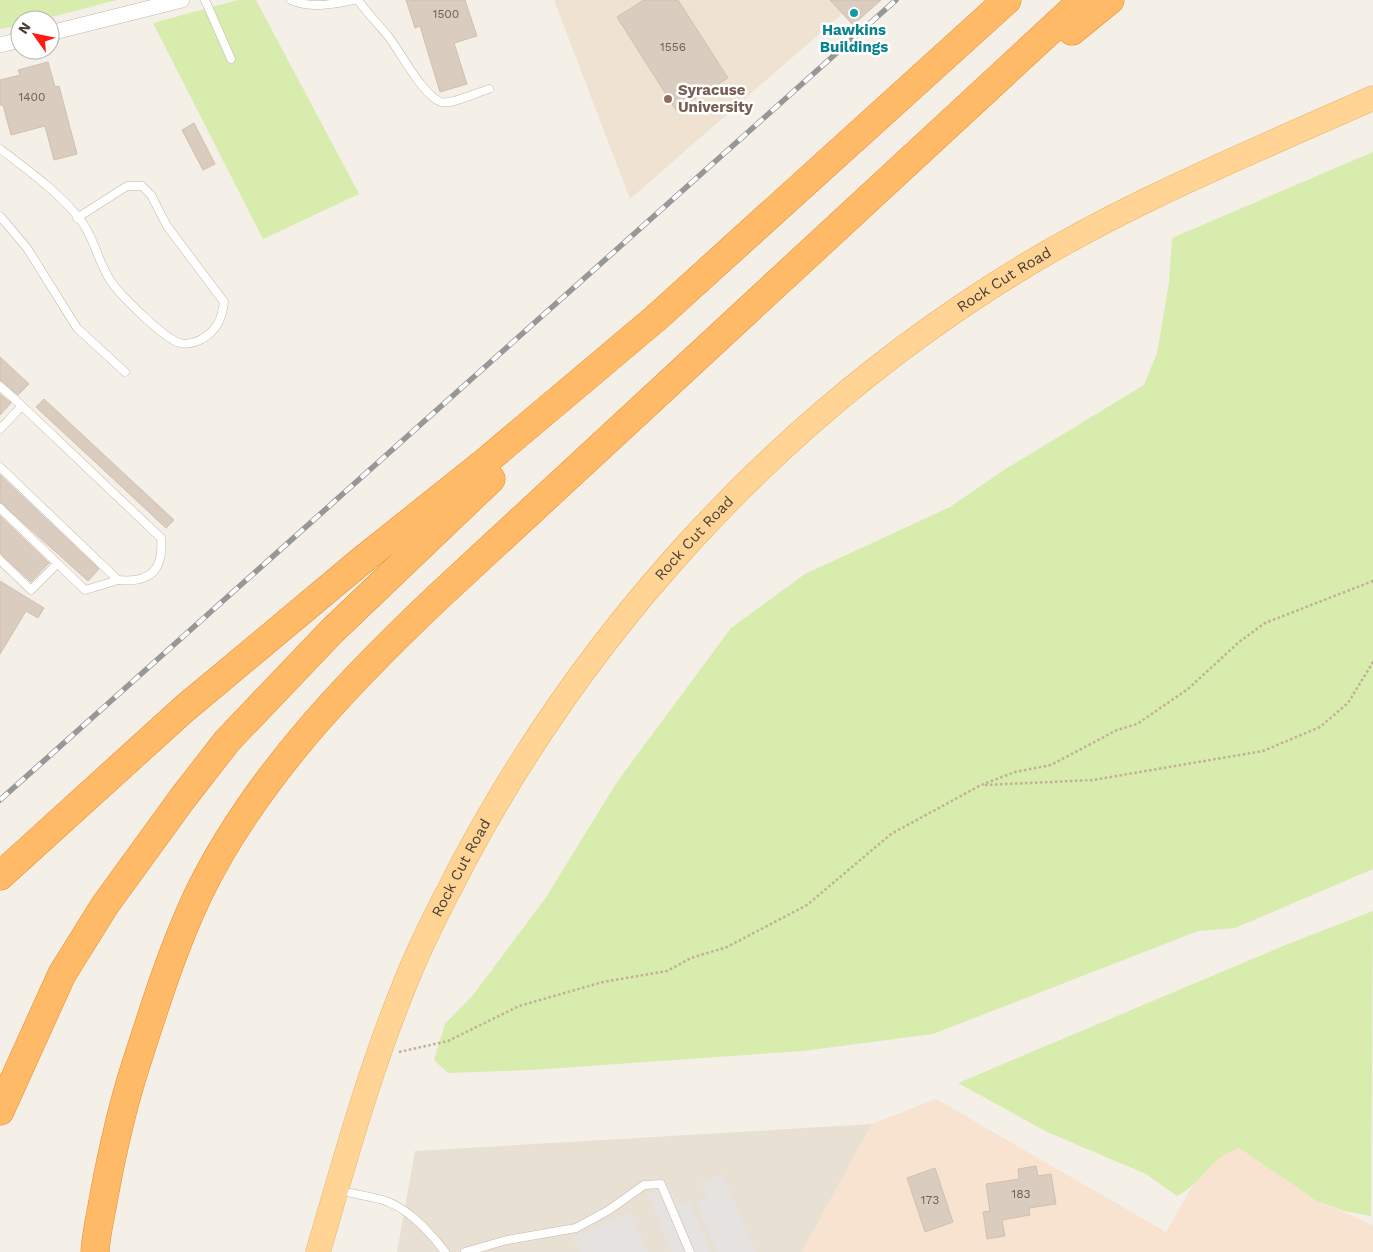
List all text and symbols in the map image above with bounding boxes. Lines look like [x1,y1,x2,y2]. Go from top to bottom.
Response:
house number: 1500 [433,7,459,21]
marker: Hawkins Buildings [848,7,860,19]
north arrow [10,10,60,60]
text: N [15,19,34,37]
place label: Hawkins Buildings [820,21,888,56]
house number: 1556 [660,40,686,54]
place label: Syracuse University [678,81,753,116]
house number: 1400 [19,90,45,104]
marker: Syracuse University [662,93,674,105]
street label: Rock Cut Road [953,243,1054,316]
street label: Rock Cut Road [651,492,737,584]
street label: Rock Cut Road [428,816,494,920]
house number: 183 [1012,1187,1030,1201]
house number: 173 [921,1193,939,1207]

